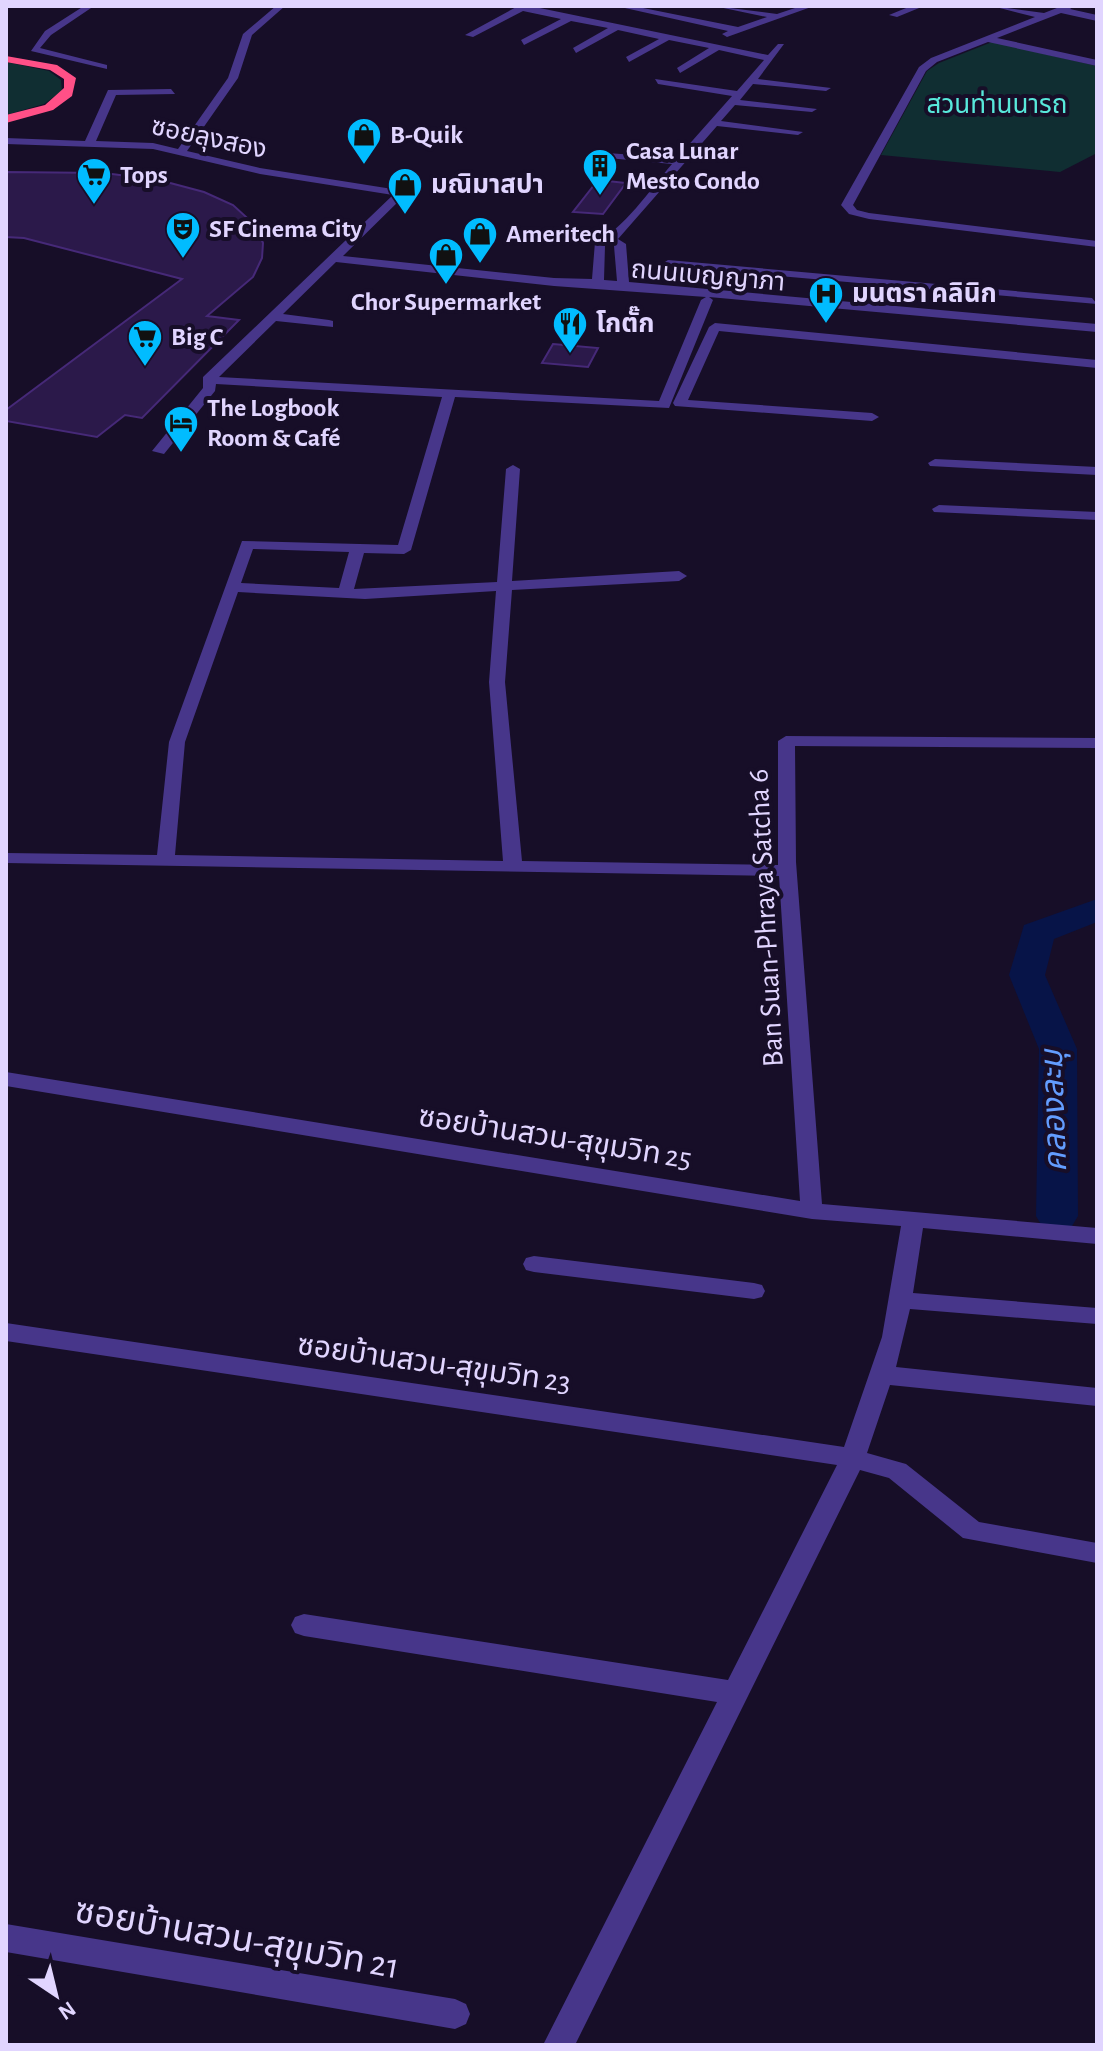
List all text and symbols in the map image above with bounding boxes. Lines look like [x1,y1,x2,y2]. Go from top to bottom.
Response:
park label: สวนท่านนารถ [927,90,1067,118]
street label: ซอยลุงสอง [148,113,269,165]
shop icon: B-Quik [345,116,383,166]
place label: B-Quik [390,122,463,148]
place label: Casa Lunar Mesto Condo [626,138,760,194]
building icon: Casa Lunar Mesto Condo [581,147,619,197]
supermarket icon: Tops [75,156,113,206]
place label: Tops [120,162,168,188]
shop icon: มณิมาสปา [386,166,424,216]
place label: มณิมาสปา [431,172,544,198]
theatre icon: SF Cinema City [164,210,202,260]
shop icon: Ameritech [461,215,499,265]
place label: SF Cinema City [209,216,362,242]
place label: Ameritech [506,221,615,247]
shop icon: Chor Supermarket [427,236,465,286]
street label: ถนนเบญญาภา [630,256,786,296]
hospital icon: มนตรา คลินิก [807,275,845,325]
place label: มนตรา คลินิก [852,281,997,307]
place label: Chor Supermarket [351,289,541,315]
restaurant icon: โกตั๊ก [551,305,589,355]
place label: โกตั๊ก [596,306,655,337]
supermarket icon: Big C [126,318,164,368]
place label: Big C [171,324,224,350]
place label: The Logbook Room & Café [207,395,341,451]
hotel icon: The Logbook Room & Café [162,404,200,454]
street label: Ban Suan-Phraya Satcha 6 [743,768,789,1068]
water label: คลองละมุ [1036,1047,1075,1173]
street label: ซอยบ้านสวน-สุขุมวิท 25 [416,1100,694,1176]
street label: ซอยบ้านสวน-สุขุมวิท 23 [295,1328,573,1400]
street label: ซอยบ้านสวน-สุขุมวิท 21 [72,1891,402,1987]
north arrow [16,1955,96,2035]
text: N [54,1997,79,2024]

